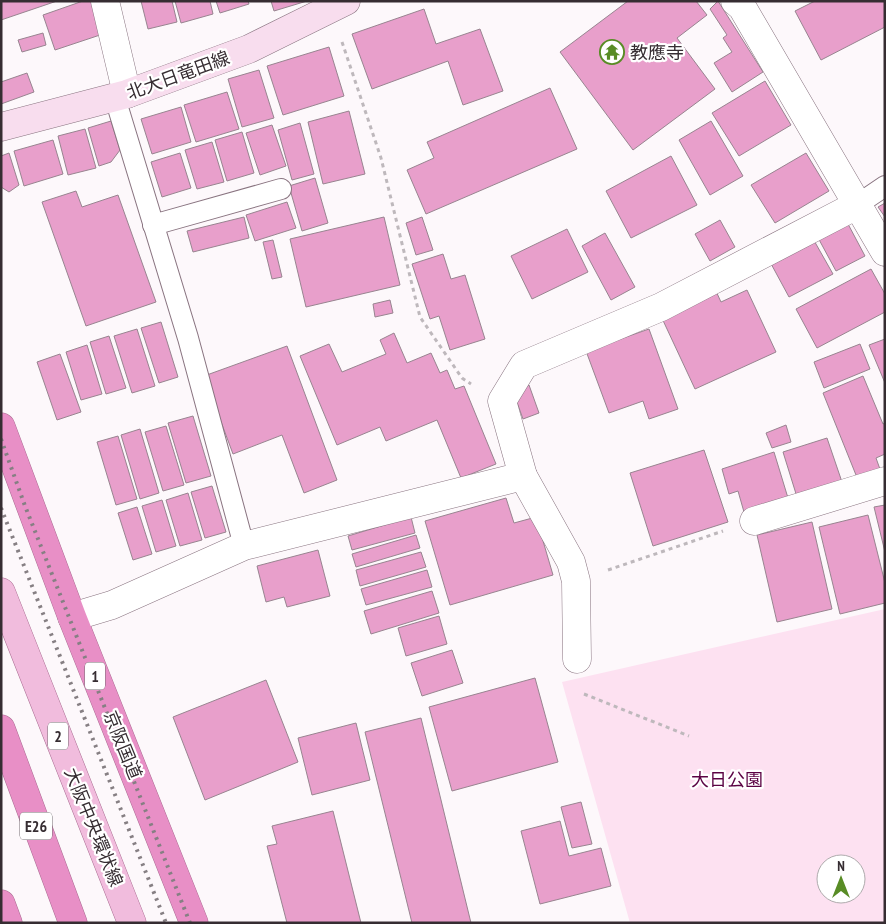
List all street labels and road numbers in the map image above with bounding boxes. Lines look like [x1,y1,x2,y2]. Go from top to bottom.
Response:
street label: 北大日竜田線 [123,46,233,104]
road number: 1 [85,662,105,689]
street label: 京阪国道 [99,707,147,783]
road number: 2 [48,722,68,749]
street label: 大阪中央環状線 [60,764,128,890]
road number: E26 [20,812,52,839]

